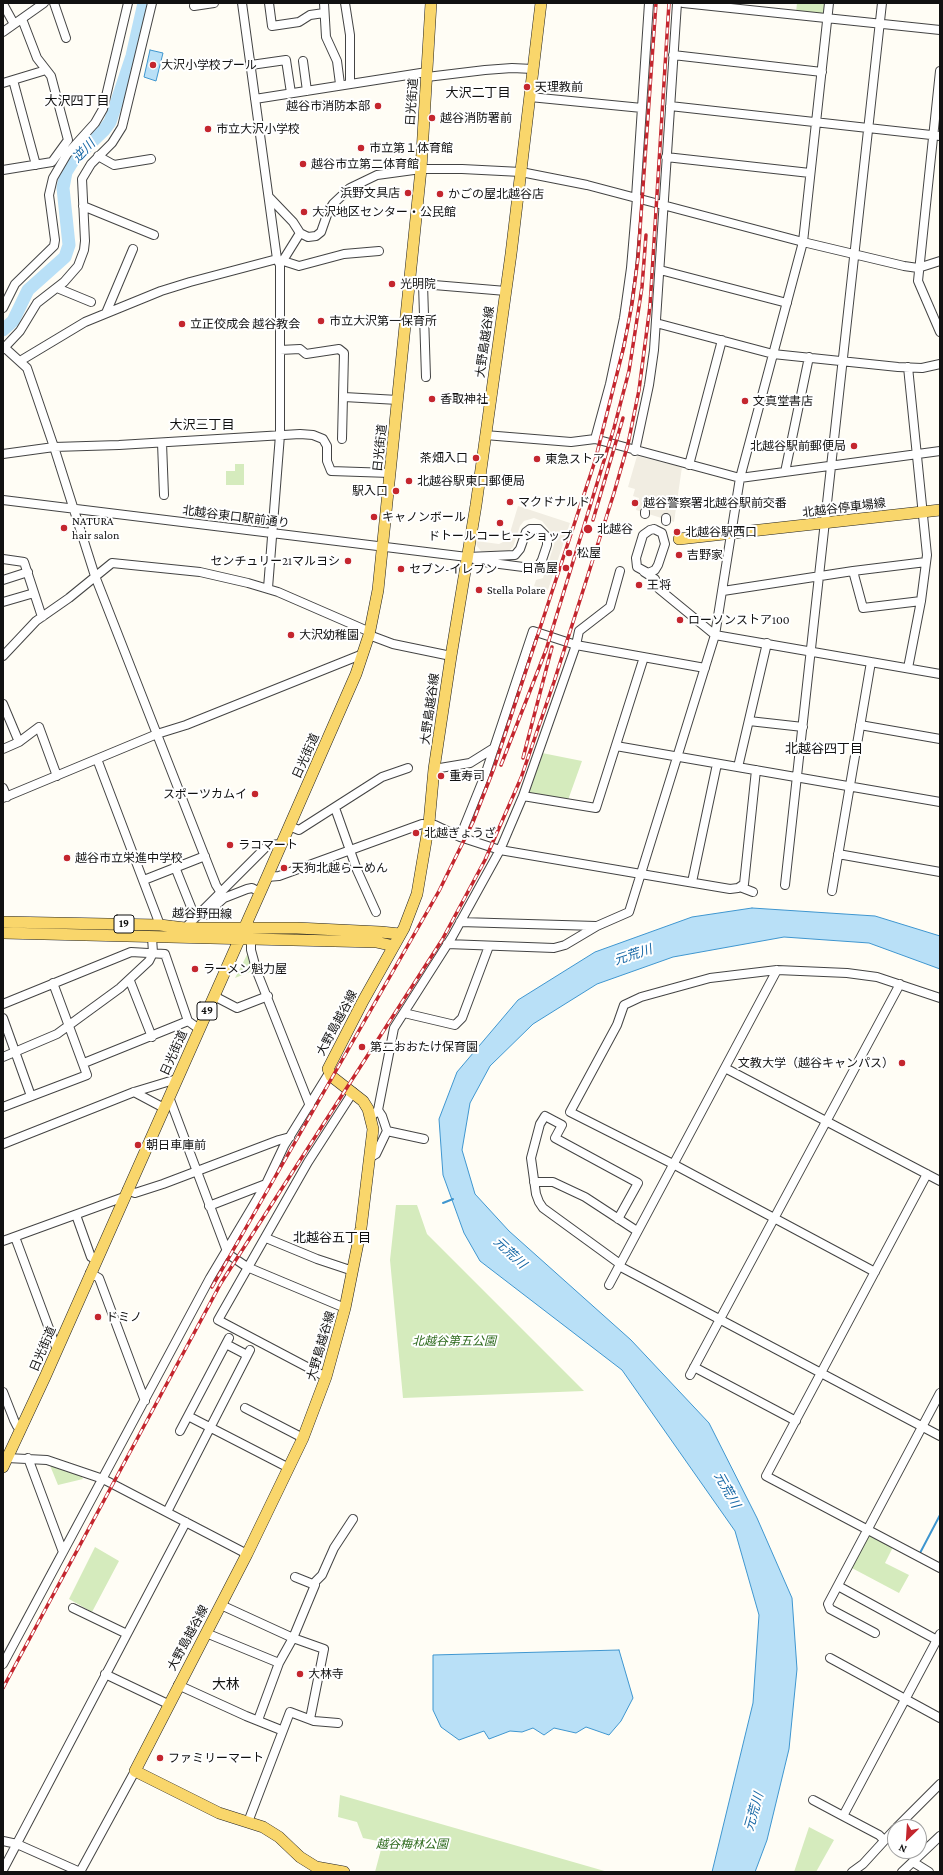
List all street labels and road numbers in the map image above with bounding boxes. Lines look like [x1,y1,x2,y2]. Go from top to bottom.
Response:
street label: 日光街道 [403,78,421,126]
street label: 大野島越谷線 [473,305,497,379]
street label: 日光街道 [370,423,390,473]
street label: 北越谷停車場線 [801,496,887,520]
street label: 北越谷東口駅前通り [182,503,290,531]
street label: 大野島越谷線 [418,672,442,746]
street label: 日光街道 [290,731,322,781]
street label: 越谷野田線 [172,906,232,922]
road number: 19 [114,915,134,933]
street label: 大野島越谷線 [314,988,360,1058]
road number: 49 [197,1002,217,1020]
street label: 日光街道 [158,1028,190,1078]
street label: 大野島越谷線 [304,1309,338,1383]
street label: 日光街道 [27,1324,59,1374]
street label: 大野島越谷線 [165,1603,211,1673]

